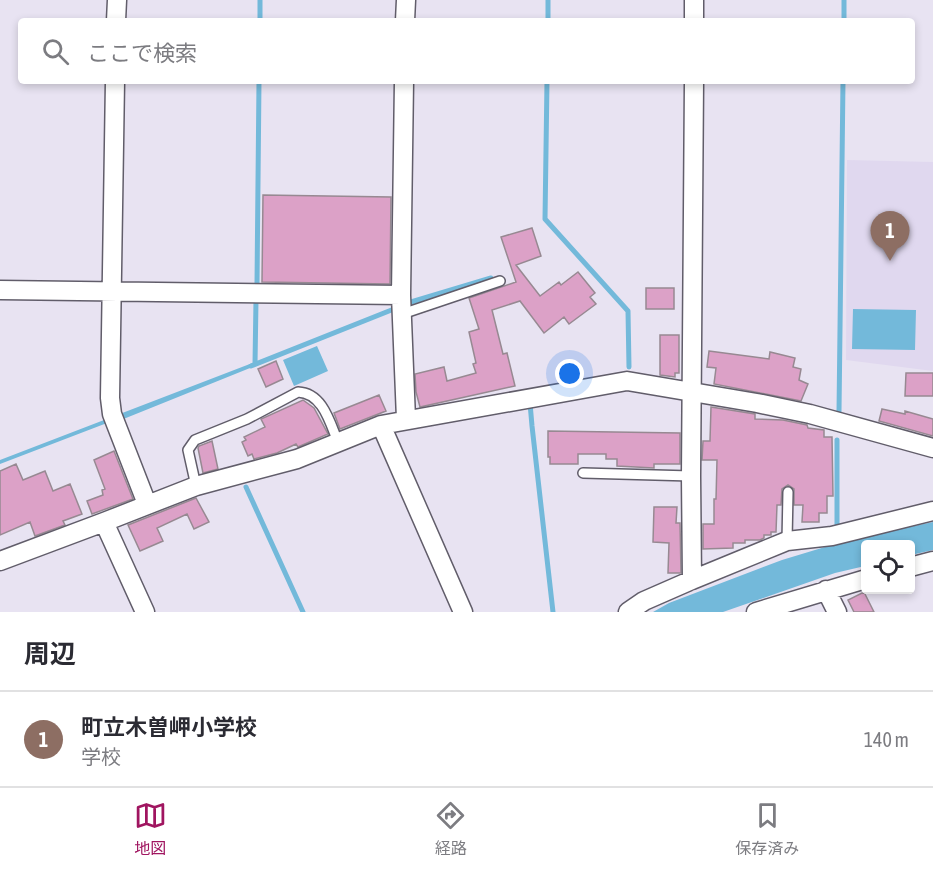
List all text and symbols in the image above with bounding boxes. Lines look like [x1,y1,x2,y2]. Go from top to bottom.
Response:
search box [18,18,915,84]
icon: search [39,35,72,68]
text: ここで検索 [87,40,197,66]
pin: 1 [870,212,910,261]
your location [555,359,584,388]
map controls [861,540,915,594]
button: locate [861,540,915,594]
text: 周辺 [24,639,76,669]
text: 町立木曽岬小学校 [81,714,257,740]
text: 1 [39,728,48,751]
text: 140 m [864,728,909,751]
text: 学校 [81,745,121,768]
tab: 地図 [134,799,167,859]
tab: 経路 [434,799,467,859]
tab: 保存済み [735,799,799,859]

